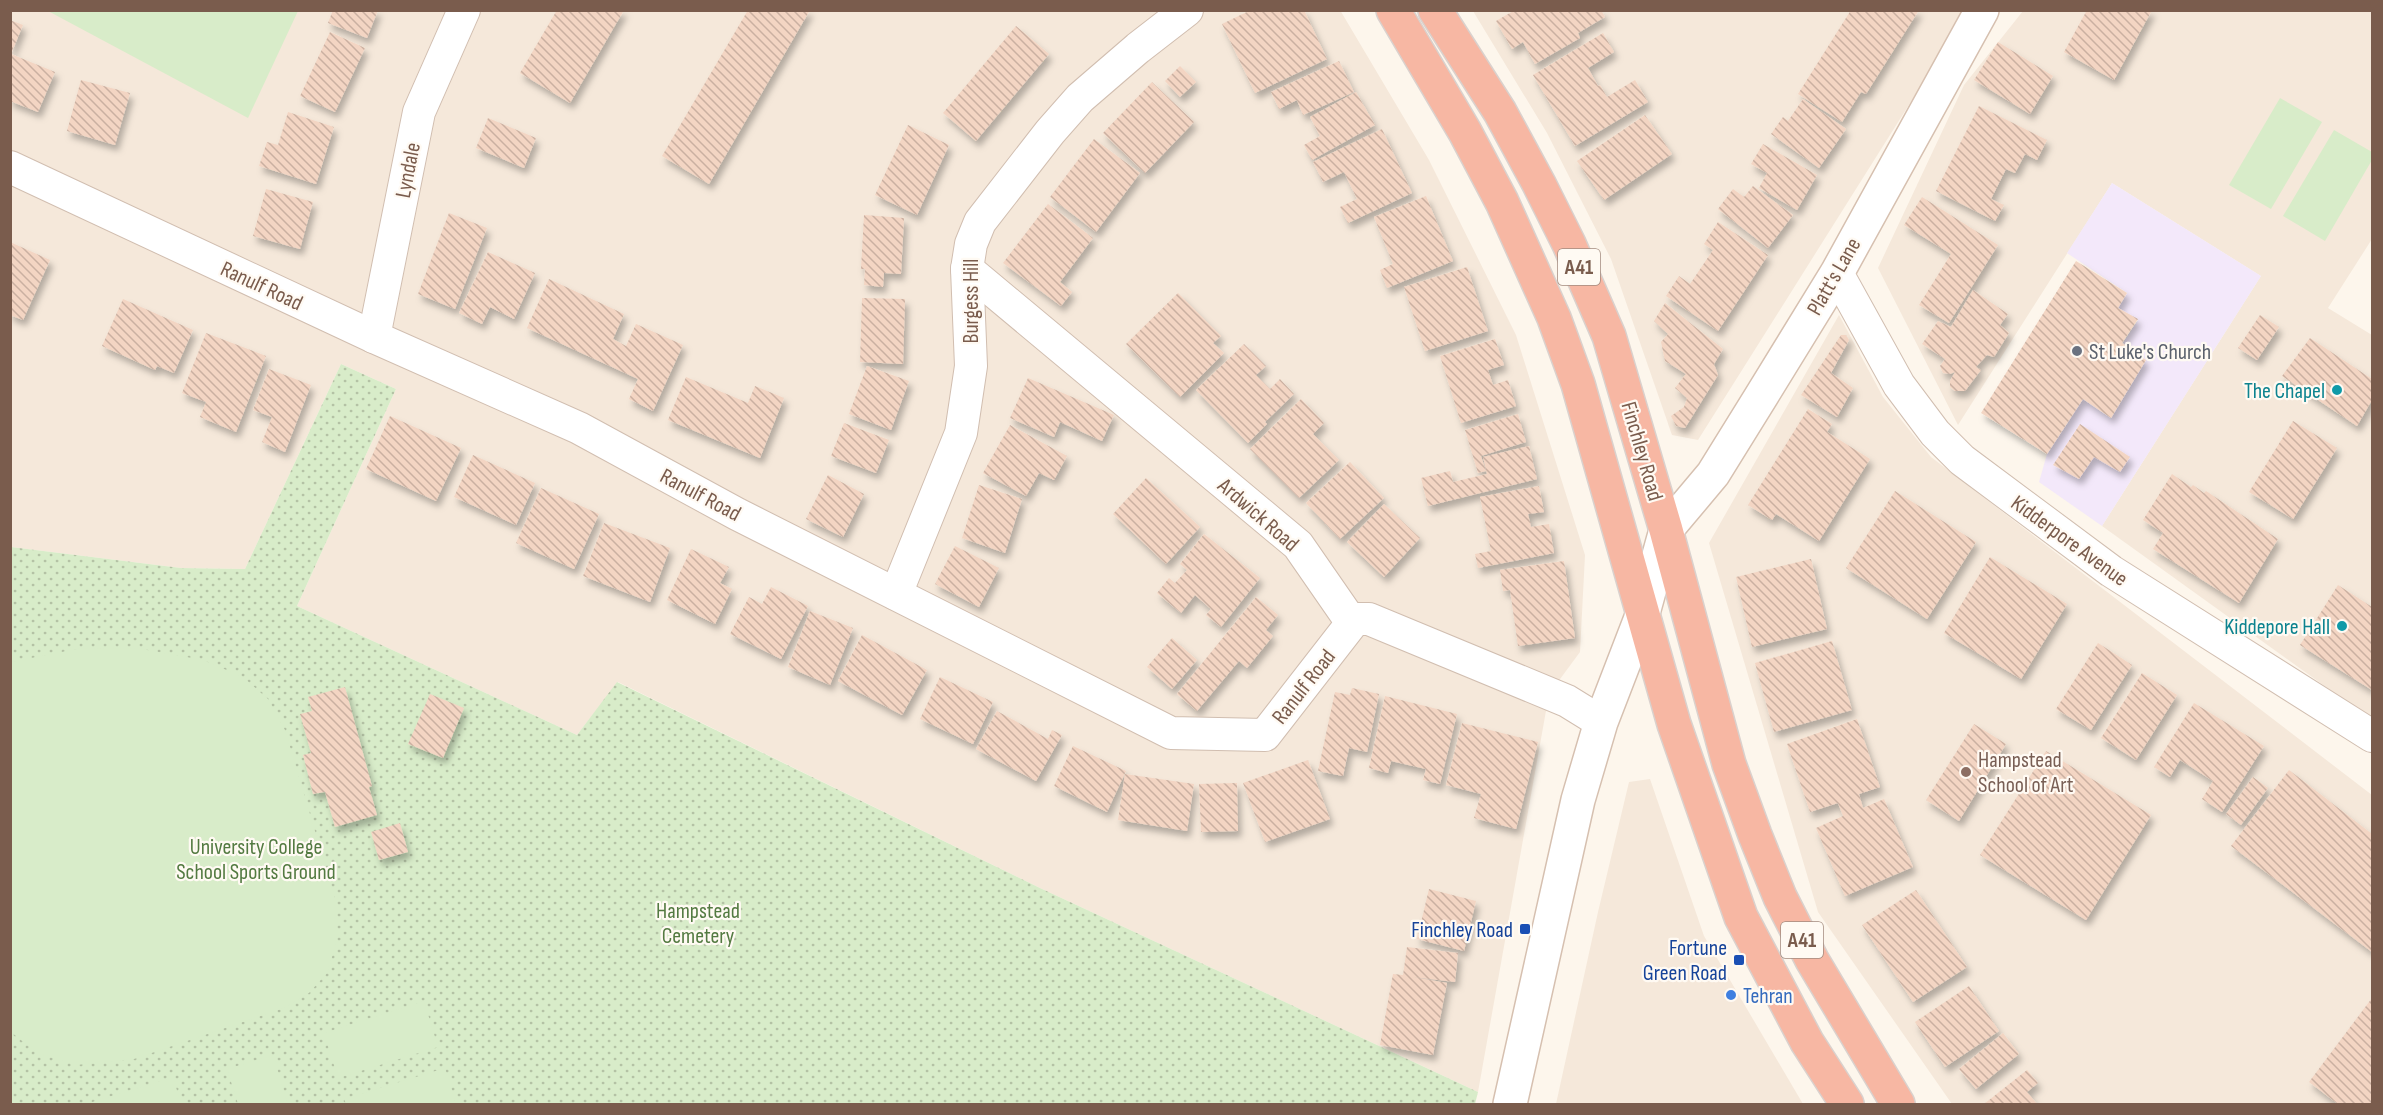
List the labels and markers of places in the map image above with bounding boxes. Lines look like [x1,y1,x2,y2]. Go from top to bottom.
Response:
place label: St Luke's Church [2089,339,2211,366]
marker: St Luke's Church [2070,344,2084,358]
place label: The Chapel [2244,378,2325,405]
marker: The Chapel [2330,383,2344,397]
place label: Kiddepore Hall [2224,614,2330,641]
marker: Kiddepore Hall [2335,619,2349,633]
place label: Hampstead School of Art [1978,747,2074,799]
marker: Hampstead School of Art [1959,765,1973,779]
place label: Finchley Road [1411,917,1513,944]
marker: Finchley Road [1518,922,1532,936]
place label: Fortune Green Road [1643,935,1727,987]
marker: Fortune Green Road [1732,953,1746,967]
place label: Tehran [1743,983,1793,1010]
marker: Tehran [1724,988,1738,1002]

